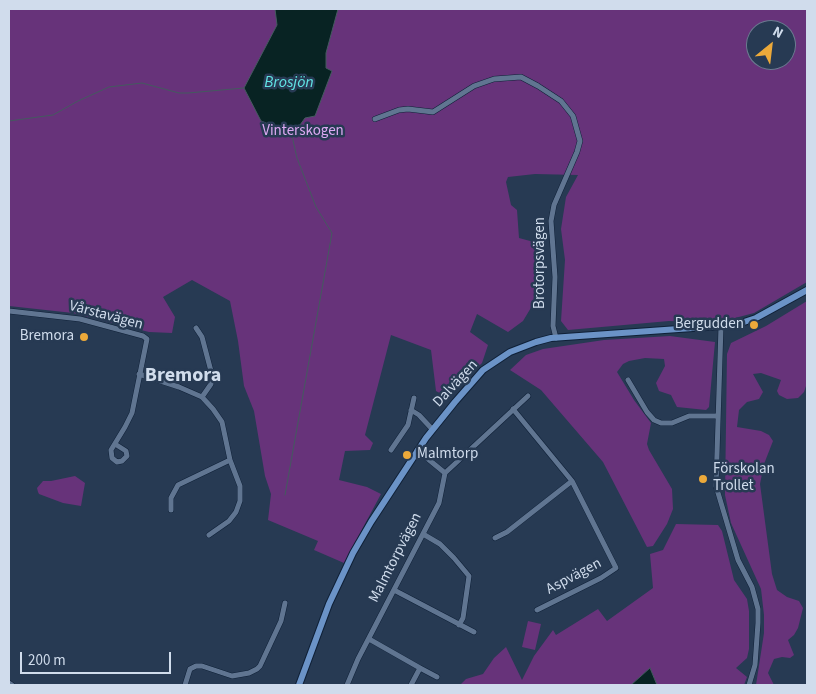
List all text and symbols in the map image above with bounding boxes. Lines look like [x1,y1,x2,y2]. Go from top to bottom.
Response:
north arrow [746,20,796,70]
text: N [769,22,787,44]
water label: Brosjön [264,73,314,93]
park label: Vinterskogen [262,123,344,141]
street label: Brotorpsvägen [532,217,550,309]
street label: Vårstavägen [67,298,145,334]
place label: Bergudden [675,316,744,334]
marker: Bergudden [748,319,760,331]
place label: Bremora [20,328,74,346]
marker: Bremora [78,331,90,343]
street label: Dalvägen [430,357,482,411]
district label: Bremora [145,365,221,389]
place label: Malmtorp [417,446,478,464]
marker: Malmtorp [401,449,413,461]
place label: Förskolan Trollet [713,461,775,496]
marker: Förskolan Trollet [697,473,709,485]
street label: Malmtorpvägen [366,510,426,606]
street label: Aspvägen [543,555,605,599]
scale bar [22,642,174,674]
text: 200 m [28,650,66,671]

